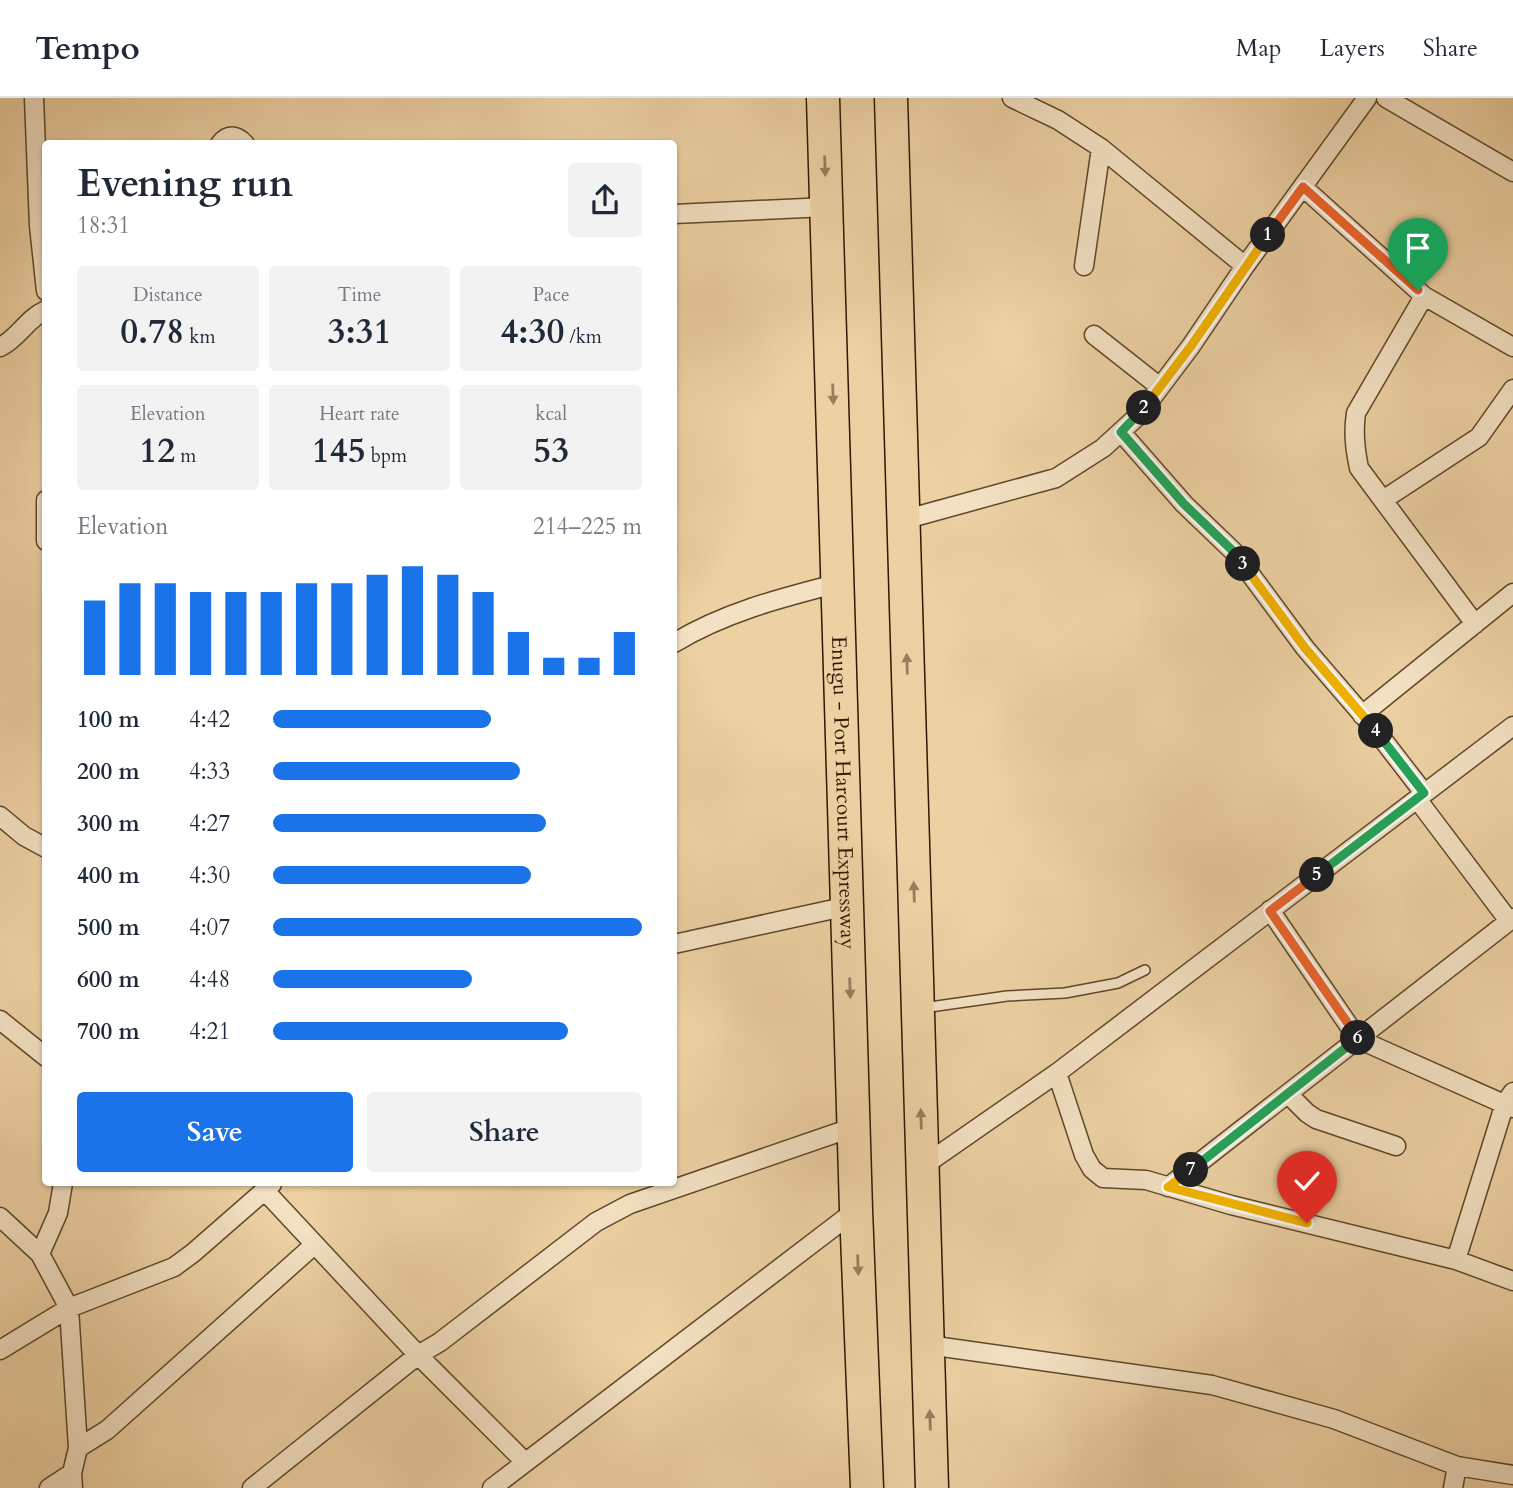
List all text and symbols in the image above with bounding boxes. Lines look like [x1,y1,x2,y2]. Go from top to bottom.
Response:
text: Tempo [35,26,140,71]
text: Map [1236,32,1282,65]
text: Layers [1320,32,1385,65]
text: Share [1423,32,1478,65]
one-way arrow [820,155,831,177]
text: Evening run [77,158,293,210]
button: share [568,163,642,237]
text: 18:31 [77,210,130,241]
pin: 1 [1250,218,1286,252]
pin [1388,218,1448,290]
text: 1 [1263,221,1272,247]
icon: arrive [1399,229,1437,267]
text: Distance [133,282,203,308]
text: Time [338,282,381,308]
text: Pace [533,282,570,308]
text: 0.78 [120,308,184,356]
text: 3:31 [328,308,391,356]
text: 4:30 [500,308,564,356]
text: km [184,324,215,350]
text: /km [564,324,602,350]
one-way arrow [827,383,838,405]
pin: 2 [1126,390,1162,426]
text: 2 [1139,394,1148,420]
text: Elevation [130,401,206,427]
text: Heart rate [319,401,400,427]
text: kcal [535,401,567,427]
text: 12 [139,427,175,475]
text: 145 [312,427,366,475]
text: 53 [533,427,569,475]
text: m [175,443,196,469]
text: bpm [366,443,407,469]
text: Elevation [77,511,168,542]
text: 214–225 m [533,511,642,542]
pin: 3 [1226,546,1260,582]
text: 3 [1238,550,1247,576]
street label: Enugu - Port Harcourt Expressway [824,635,862,950]
one-way arrow [902,653,913,675]
text: 100 m [77,704,140,735]
text: 4:42 [189,704,230,735]
pin: 4 [1358,714,1394,748]
text: 4 [1371,717,1380,743]
text: 200 m [77,756,140,787]
text: 4:33 [189,756,230,787]
text: 300 m [77,808,140,839]
text: 4:27 [189,808,230,839]
pin: 5 [1300,858,1334,892]
text: 400 m [77,860,140,891]
text: 4:30 [189,860,230,891]
text: 5 [1312,861,1321,887]
one-way arrow [909,880,920,902]
text: 500 m [77,912,140,943]
text: 4:07 [189,912,230,943]
text: 600 m [77,964,140,995]
text: 4:48 [189,964,230,995]
one-way arrow [845,978,856,1000]
text: 700 m [77,1016,140,1047]
text: 4:21 [189,1016,230,1047]
pin: 6 [1340,1020,1376,1056]
text: 6 [1353,1024,1362,1050]
button: Save [77,1092,353,1172]
button: Share [367,1092,642,1172]
one-way arrow [916,1108,927,1130]
pin [1277,1151,1337,1223]
pin: 7 [1174,1152,1208,1188]
text: 7 [1186,1156,1195,1182]
icon: check [1288,1162,1326,1200]
one-way arrow [852,1254,863,1276]
one-way arrow [924,1409,936,1431]

